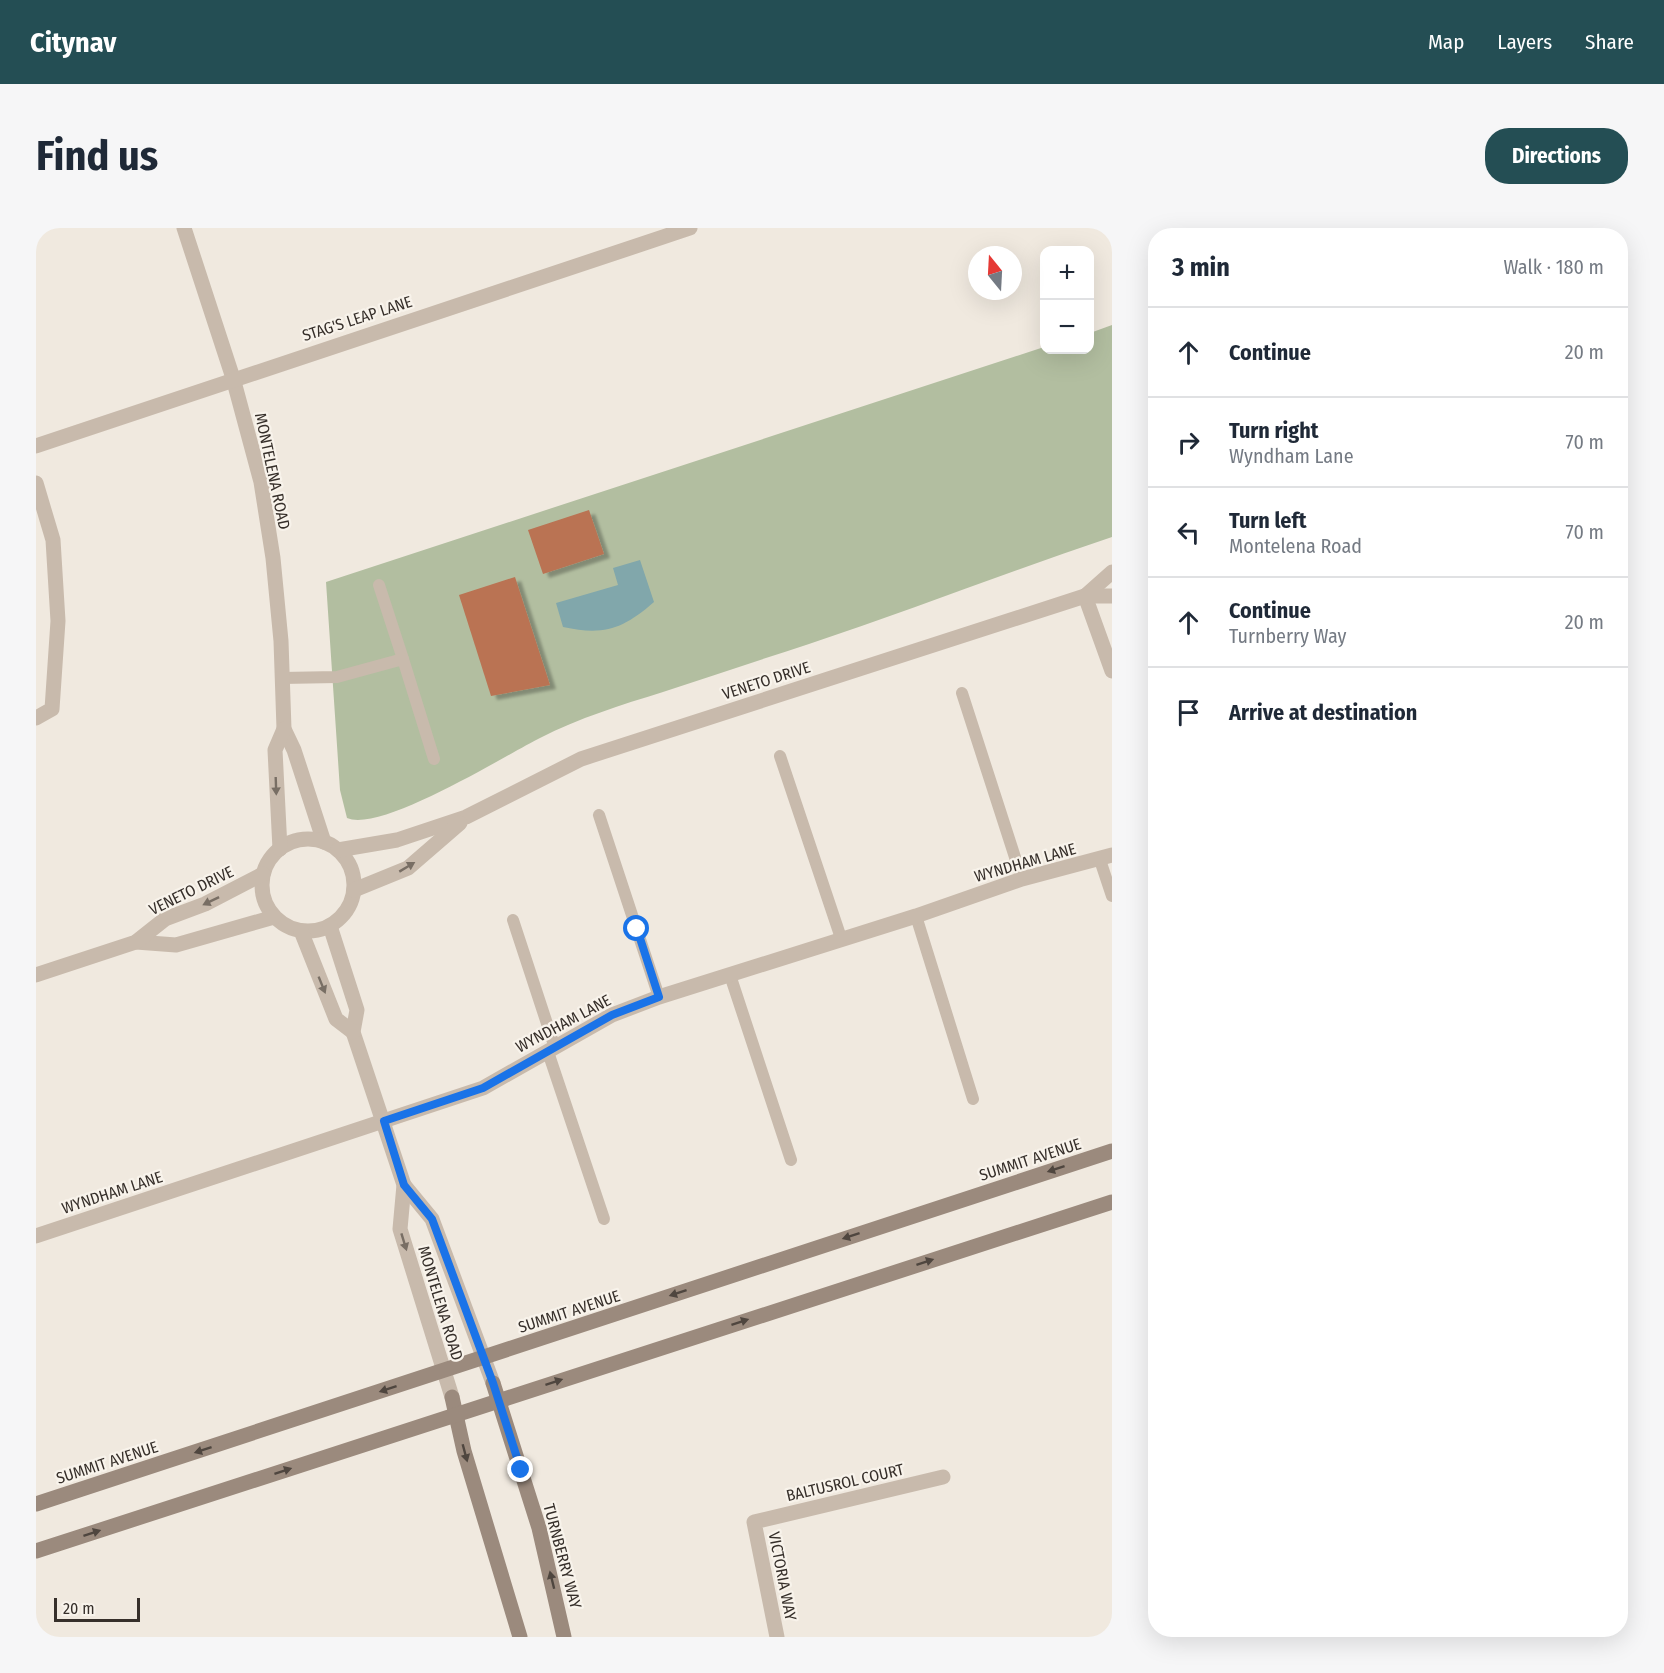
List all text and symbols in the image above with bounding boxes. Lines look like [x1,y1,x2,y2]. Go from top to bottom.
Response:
text: Citynav [30,26,116,59]
text: Map [1428,29,1464,55]
text: Layers [1497,29,1552,55]
text: Share [1585,29,1634,55]
button: Directions [1485,128,1628,184]
text: Find us [36,131,158,181]
north arrow [968,246,1022,300]
map controls [1040,246,1094,354]
button: + [1040,246,1094,300]
text: 3 min [1172,252,1230,283]
text: Walk · 180 m [1503,255,1604,279]
street label: STAG'S LEAP LANE [300,292,414,345]
button: − [1040,300,1094,354]
icon: ahead [1172,336,1205,369]
text: Continue [1229,339,1311,366]
text: 20 m [1565,340,1604,364]
street label: MONTELENA ROAD [251,411,294,531]
text: Turn right [1229,417,1318,444]
icon: right [1172,426,1205,459]
text: 70 m [1566,430,1604,454]
text: Wyndham Lane [1229,444,1354,468]
text: Turn left [1229,507,1307,534]
icon: left [1172,516,1205,549]
text: 70 m [1566,520,1604,544]
text: Montelena Road [1229,534,1362,558]
text: Continue [1229,597,1311,624]
icon: ahead [1172,606,1205,639]
text: 20 m [1565,610,1604,634]
text: Turnberry Way [1229,624,1346,648]
street label: VENETO DRIVE [720,657,813,704]
icon: arrive [1172,696,1205,729]
text: Arrive at destination [1229,699,1417,726]
one-way arrow [271,776,280,795]
street label: WYNDHAM LANE [972,839,1078,886]
one-way arrow [399,861,415,872]
street label: VENETO DRIVE [146,862,236,919]
one-way arrow [203,896,220,905]
route start [623,915,649,941]
one-way arrow [318,976,327,994]
street label: WYNDHAM LANE [512,990,614,1056]
street label: SUMMIT AVENUE [977,1134,1083,1185]
one-way arrow [1047,1165,1065,1174]
street label: WYNDHAM LANE [59,1167,165,1218]
one-way arrow [842,1232,860,1242]
one-way arrow [400,1233,409,1251]
street label: MONTELENA ROAD [414,1244,467,1363]
one-way arrow [916,1257,934,1266]
street label: SUMMIT AVENUE [516,1286,622,1337]
one-way arrow [669,1289,687,1299]
one-way arrow [731,1317,749,1326]
one-way arrow [545,1377,563,1387]
one-way arrow [379,1385,397,1395]
street label: SUMMIT AVENUE [54,1437,160,1488]
one-way arrow [461,1445,470,1463]
one-way arrow [194,1446,212,1455]
route end [507,1456,533,1482]
street label: BALTUSROL COURT [784,1460,906,1505]
one-way arrow [274,1465,292,1475]
street label: TURNBERRY WAY [539,1502,586,1611]
one-way arrow [83,1528,101,1537]
street label: VICTORIA WAY [765,1530,800,1622]
one-way arrow [546,1571,556,1589]
scale bar [54,1595,140,1622]
text: 20 m [63,1599,94,1618]

